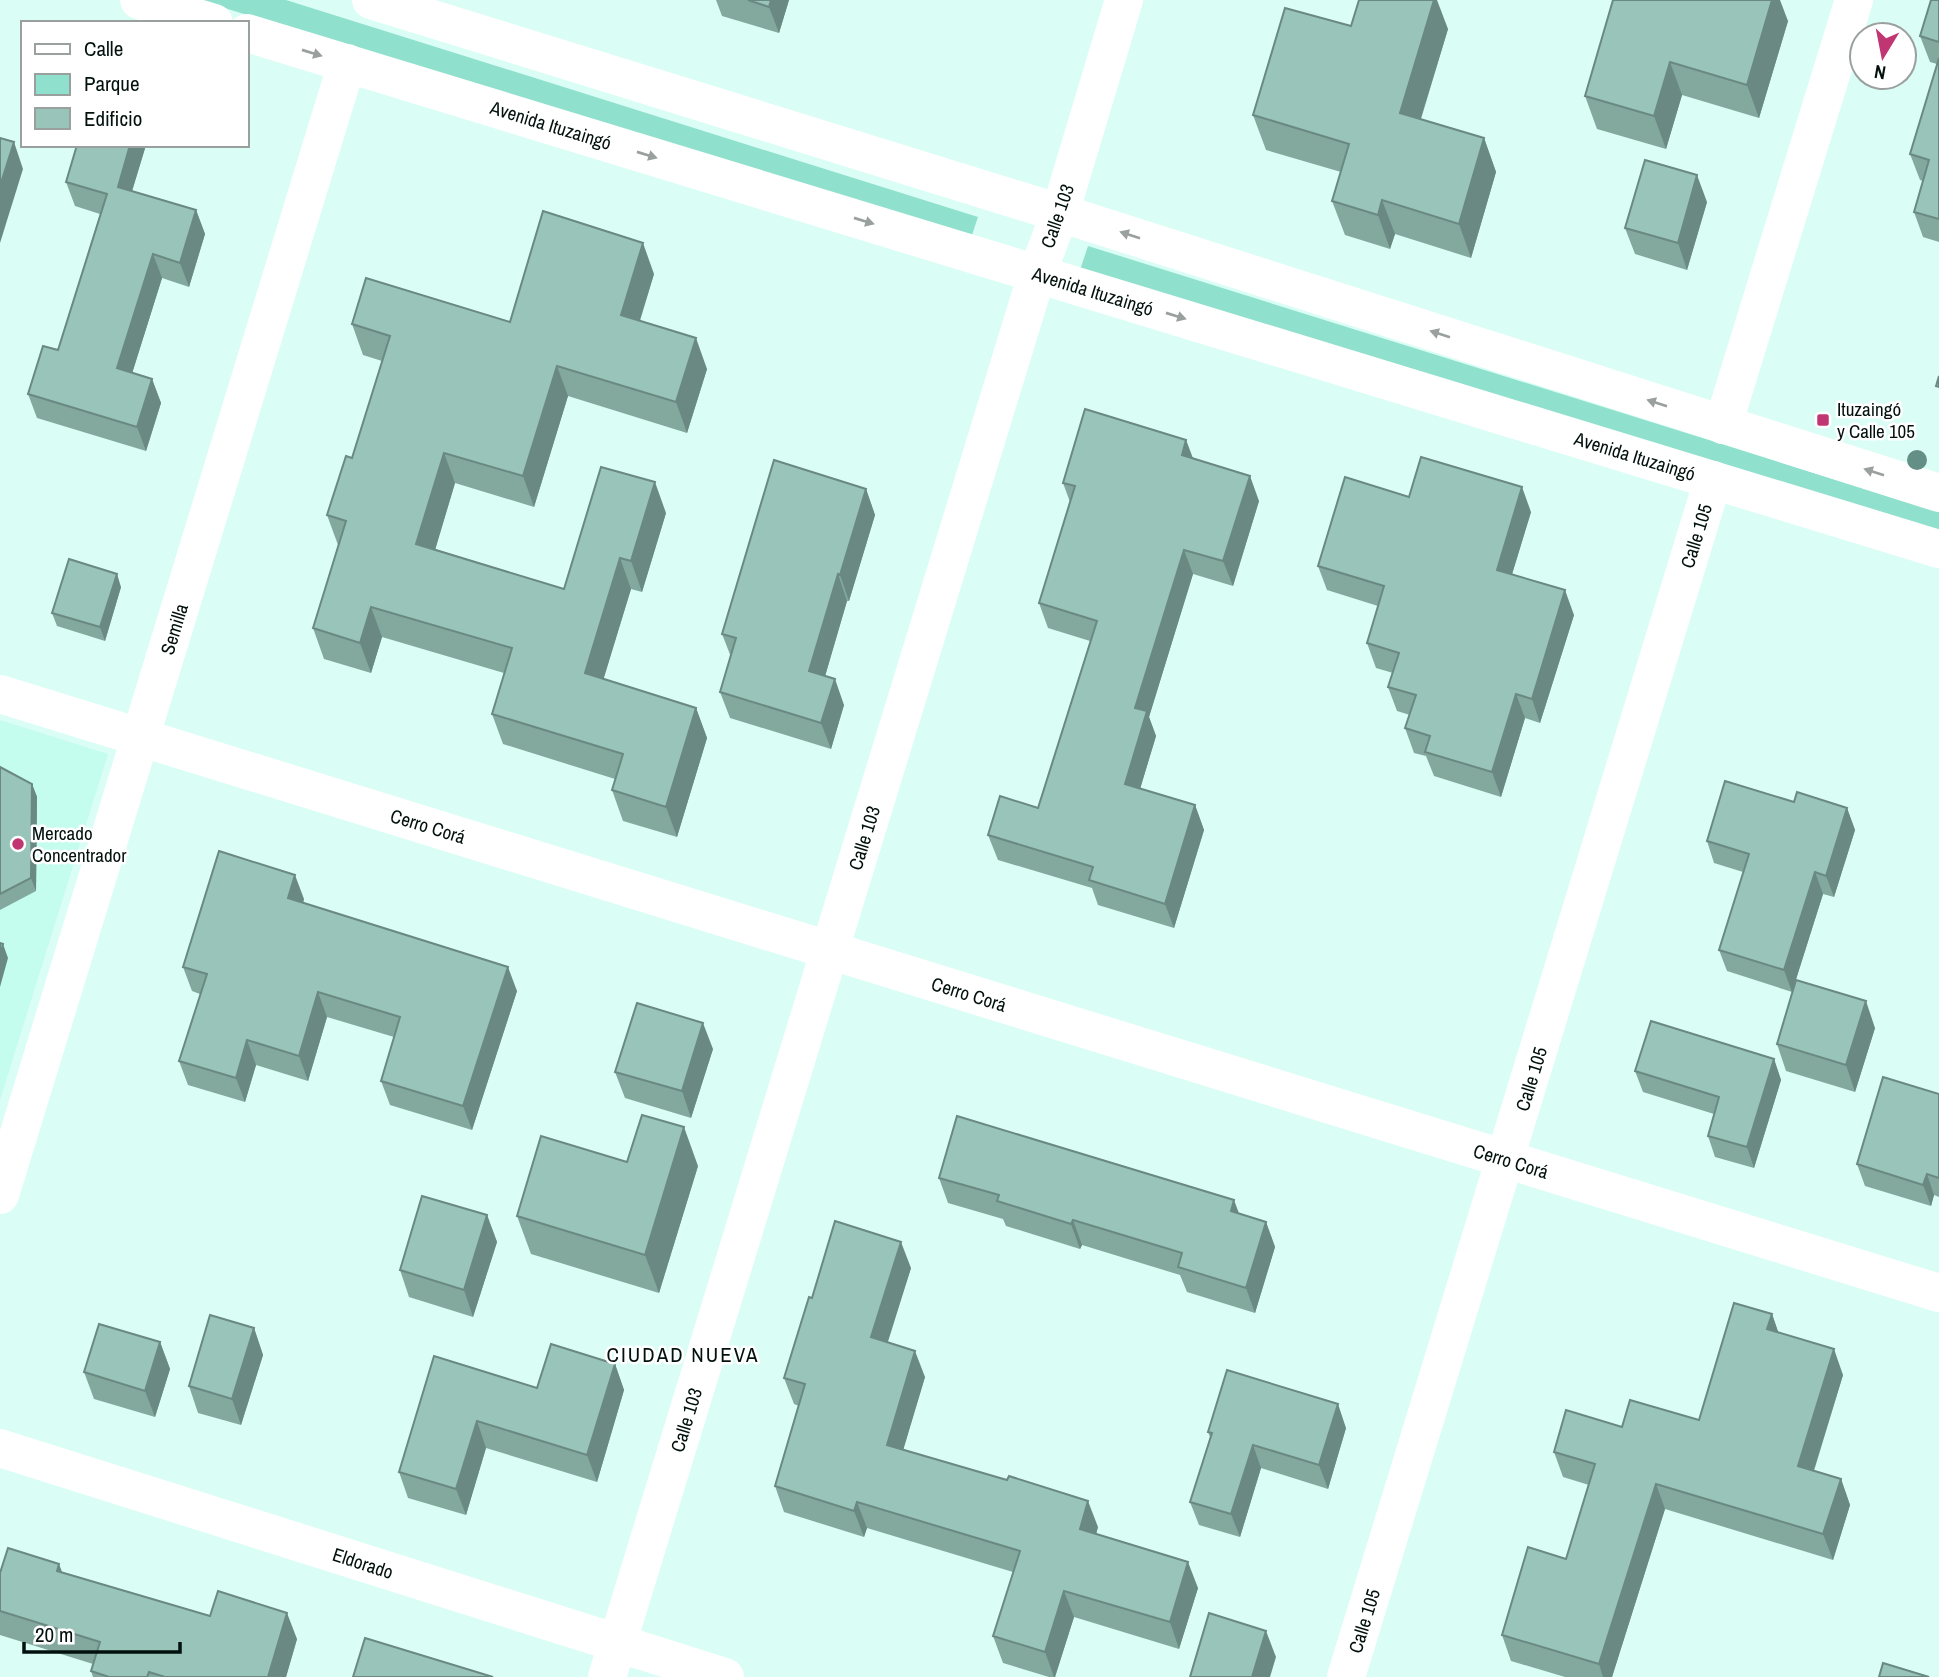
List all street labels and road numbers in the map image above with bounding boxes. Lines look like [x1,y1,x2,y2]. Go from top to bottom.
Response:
street label: Avenida Ituzaingó [486,94,615,156]
street label: Calle 103 [1034,181,1080,251]
street label: Avenida Ituzaingó [1028,260,1157,322]
street label: Avenida Ituzaingó [1570,425,1699,487]
street label: Calle 105 [1674,500,1718,571]
street label: Semilla [154,600,194,658]
street label: Cerro Corá [387,802,469,850]
street label: Calle 103 [842,803,886,873]
street label: Cerro Corá [928,970,1010,1018]
street label: Calle 105 [1509,1043,1553,1114]
street label: Cerro Corá [1470,1137,1552,1185]
street label: Calle 103 [664,1385,708,1455]
street label: Eldorado [329,1541,397,1585]
street label: Calle 105 [1342,1585,1386,1656]

